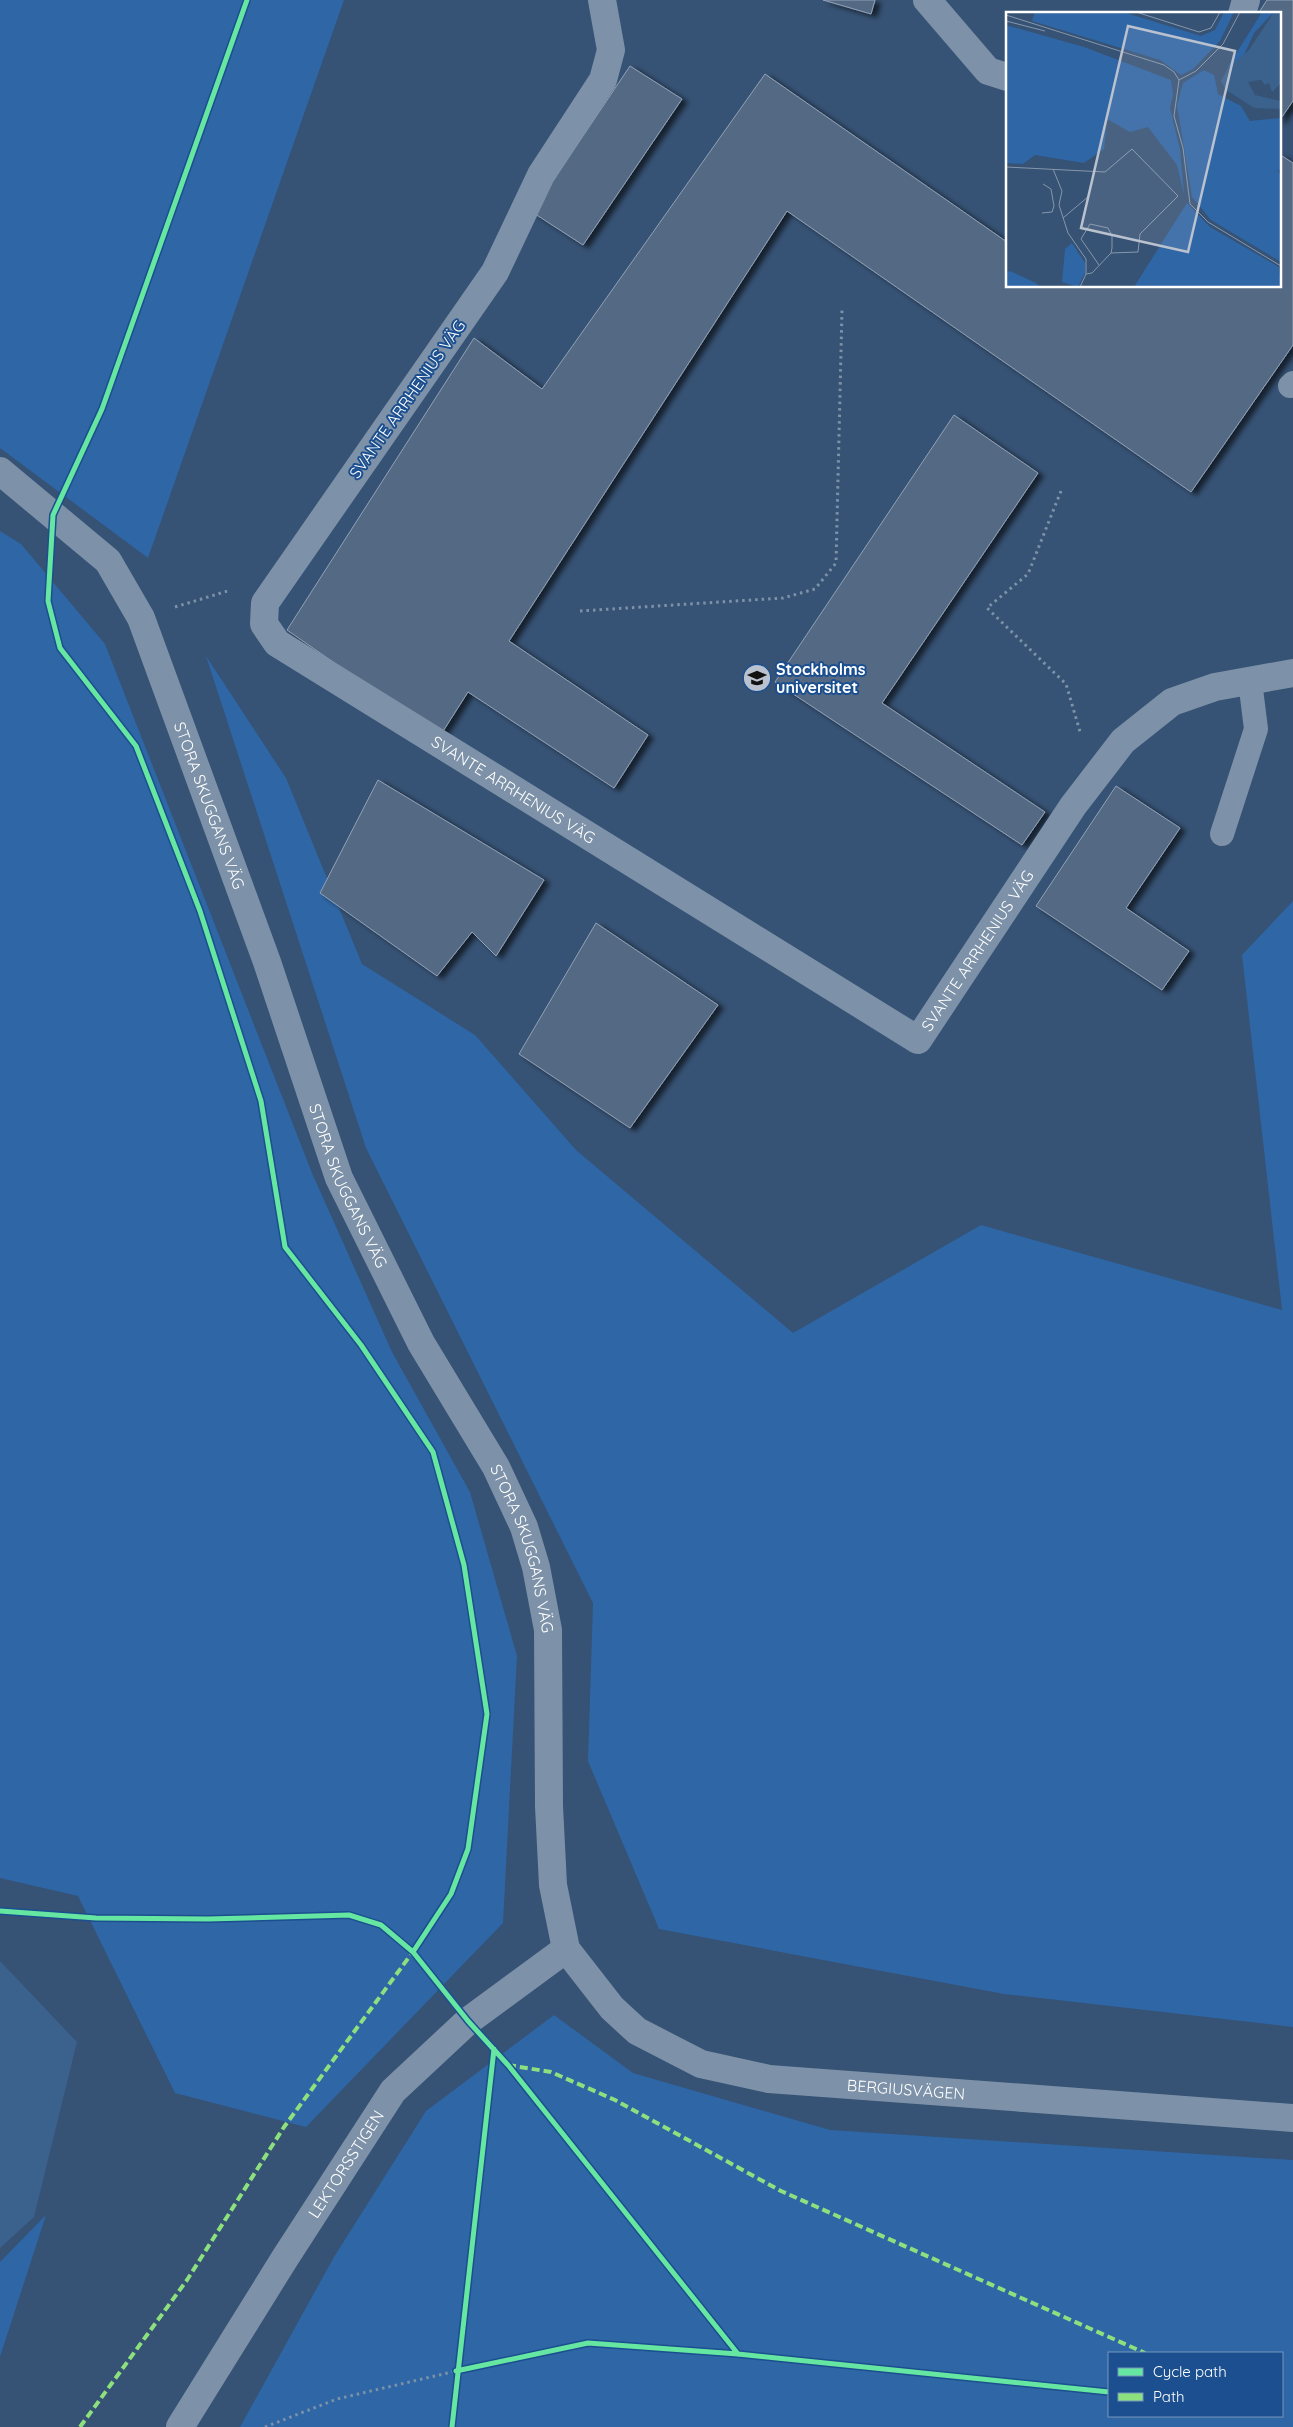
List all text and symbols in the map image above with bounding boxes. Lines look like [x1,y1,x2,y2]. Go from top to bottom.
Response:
inset map [1006,12,1280,288]
street label: SVANTE ARRHENIUS VÄG [345,316,469,482]
place label: Stockholms universitet [776,659,866,697]
school or university icon: Stockholms universitet [742,663,772,693]
street label: STORA SKUGGANS VÄG [170,719,249,892]
street label: SVANTE ARRHENIUS VÄG [428,731,599,848]
street label: SVANTE ARRHENIUS VÄG [917,866,1038,1035]
street label: STORA SKUGGANS VÄG [305,1101,392,1271]
street label: STORA SKUGGANS VÄG [486,1461,558,1634]
street label: BERGIUSVÄGEN [846,2075,966,2104]
street label: LEKTORSSTIGEN [304,2106,388,2222]
legend [1108,2352,1283,2417]
text: Cycle path [1153,2362,1227,2381]
text: Path [1153,2387,1185,2406]

